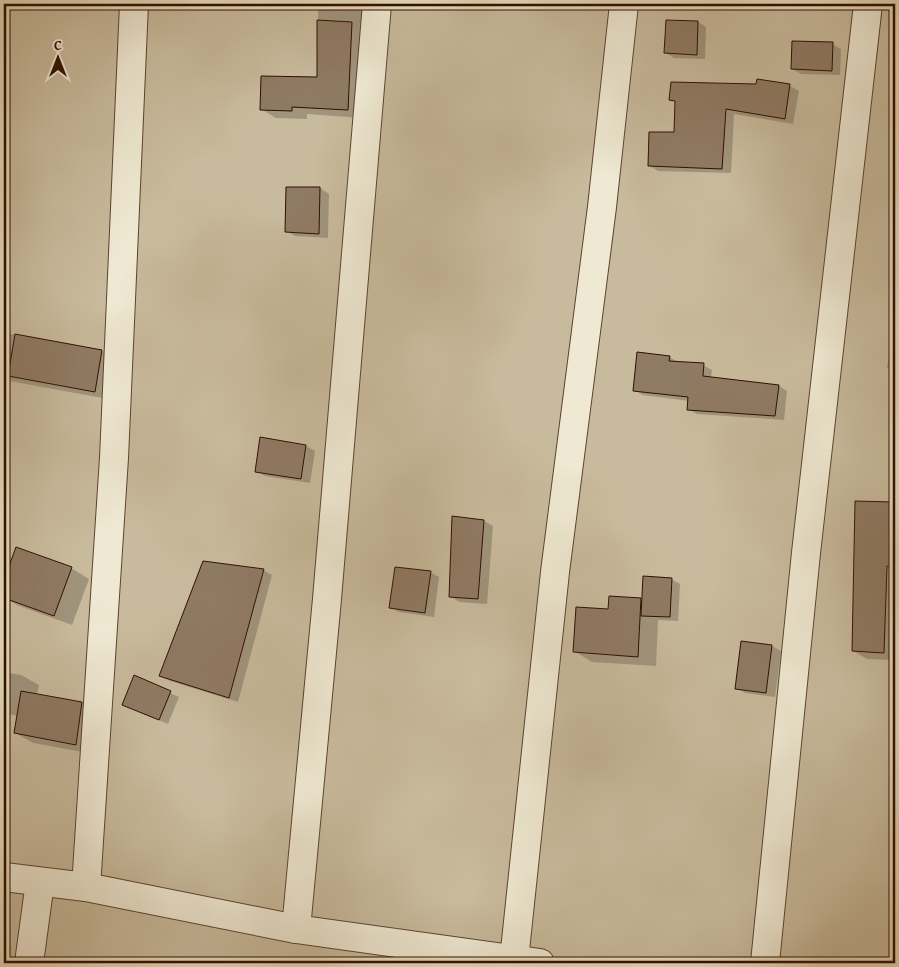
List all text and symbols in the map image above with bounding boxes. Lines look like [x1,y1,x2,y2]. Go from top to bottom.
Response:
north arrow [32,32,82,82]
text: С [54,35,62,55]

